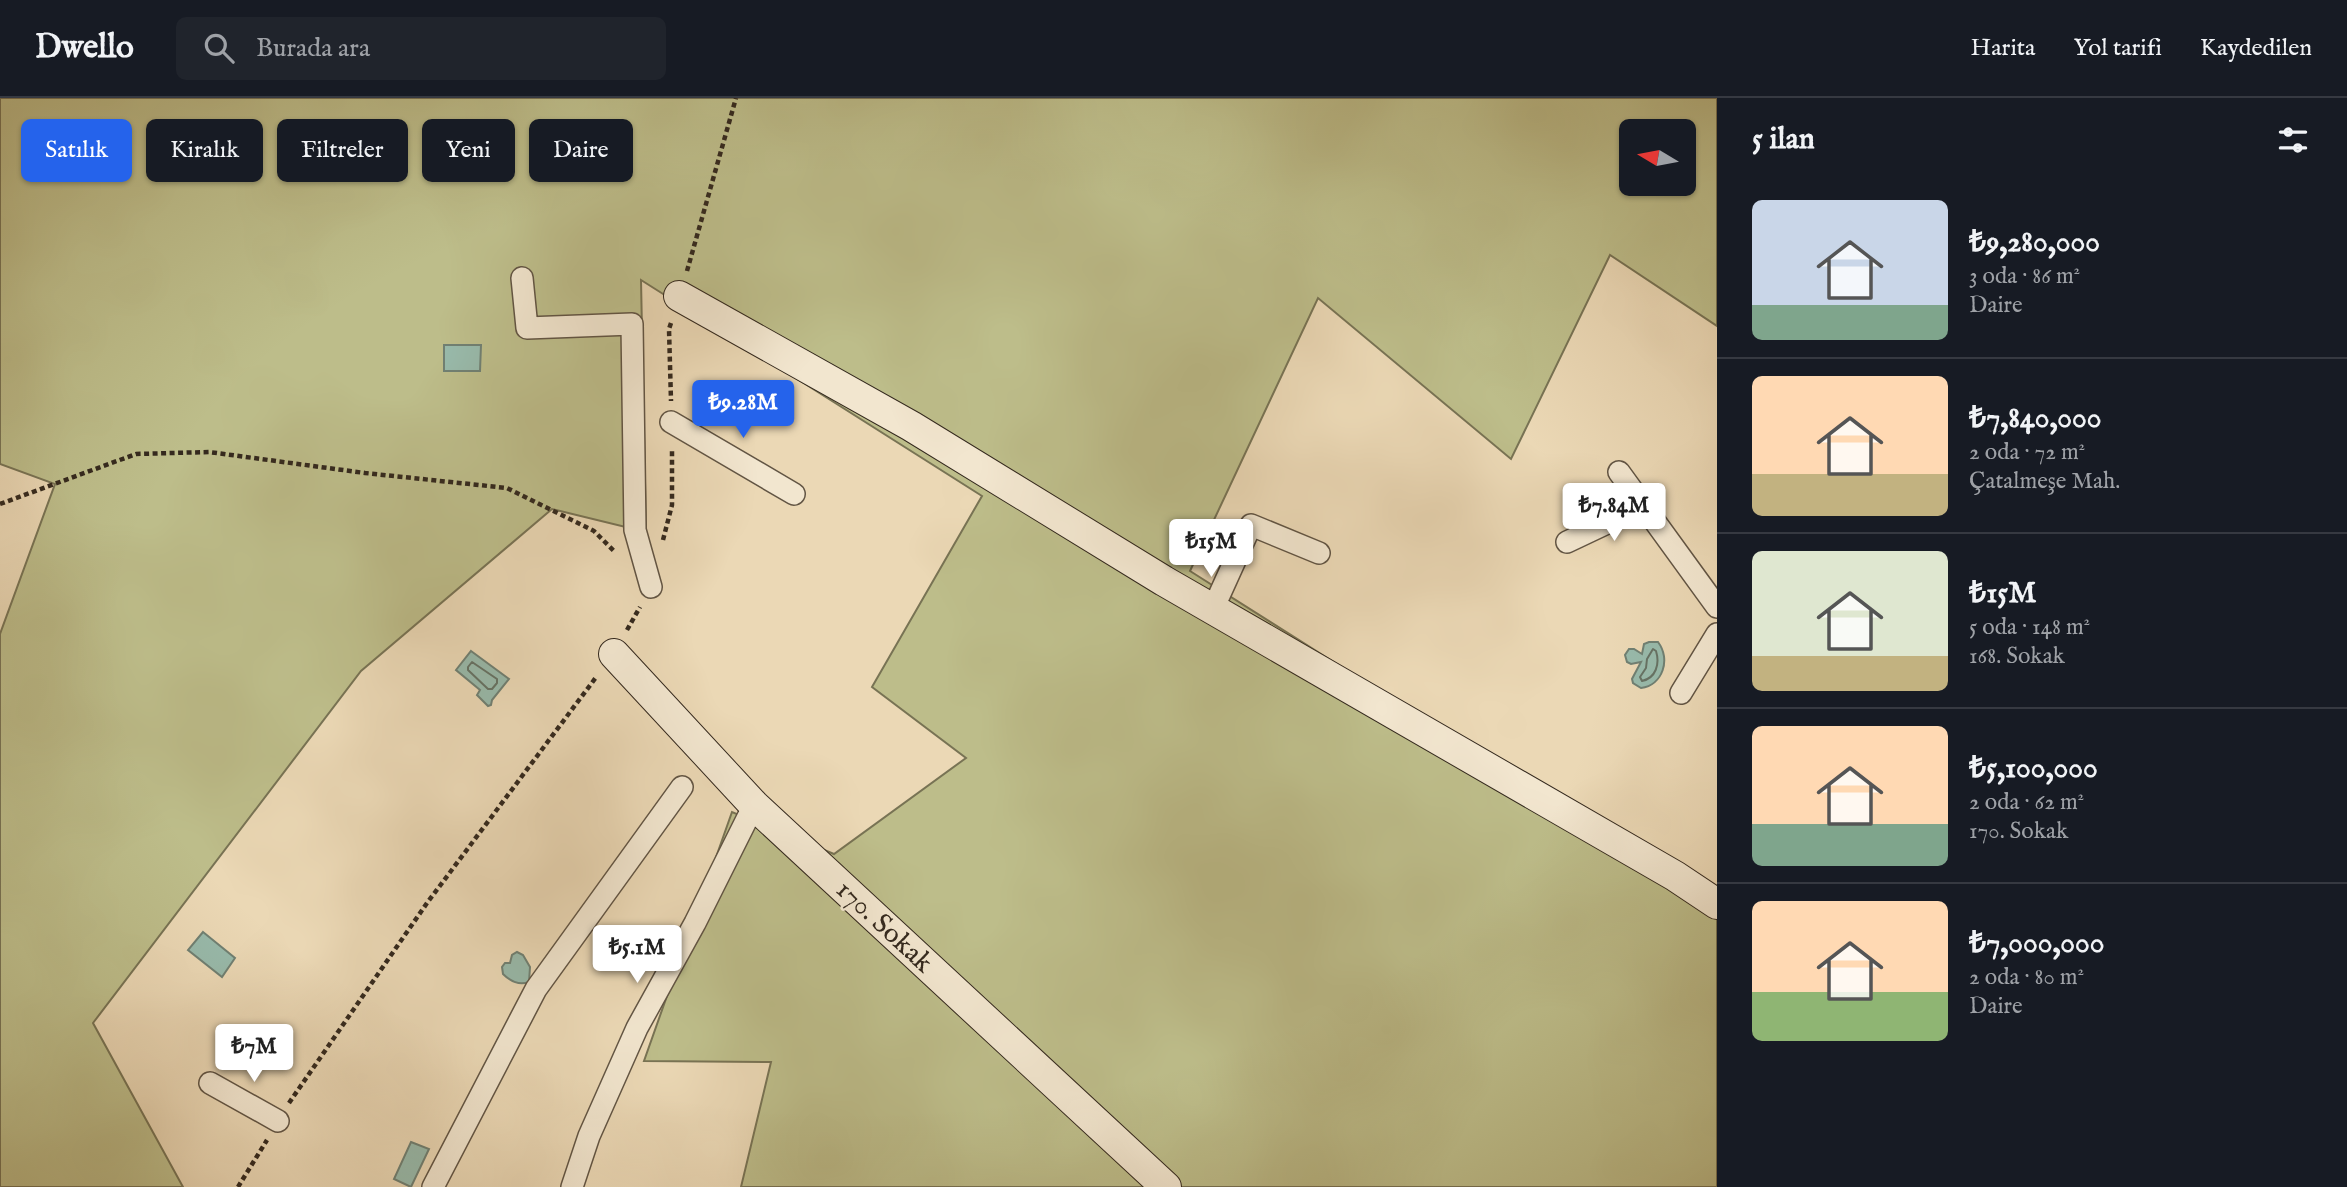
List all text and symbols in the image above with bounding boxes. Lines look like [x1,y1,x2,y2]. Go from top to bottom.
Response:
search box [176,17,666,80]
text: Dwello [35,27,134,69]
icon: search [200,29,238,67]
text: Burada ara [256,32,370,65]
text: Harita [1971,33,2035,64]
text: Yol tarifi [2073,33,2162,64]
text: Kaydedilen [2200,33,2312,64]
chip: Satılık [21,119,132,182]
chip: Kiralık [146,119,263,182]
chip: Filtreler [277,119,408,182]
chip: Yeni [422,119,515,182]
chip: Daire [529,119,633,182]
north arrow [1619,119,1696,196]
map controls [1619,119,1696,196]
text: 5 ilan [1752,121,1815,159]
icon: filters [2274,121,2312,159]
text: ₺9,280,000 [1969,224,2100,262]
icon: home [1808,228,1892,312]
text: 3 oda · 86 m² [1969,262,2080,291]
text: Daire [1969,291,2023,320]
pin: ₺9.28M [686,380,800,440]
text: ₺9.28M [708,388,778,417]
text: ₺7,840,000 [1969,400,2102,438]
icon: home [1808,404,1892,488]
text: 2 oda · 72 m² [1969,438,2085,467]
text: Çatalmeşe Mah. [1969,467,2120,496]
pin: ₺7.84M [1557,484,1671,543]
text: ₺7.84M [1579,491,1649,520]
pin: ₺15M [1170,519,1252,579]
text: ₺15M [1185,527,1237,556]
text: ₺15M [1969,575,2036,613]
icon: home [1808,579,1892,663]
text: 5 oda · 148 m² [1969,613,2090,642]
text: 168. Sokak [1969,642,2065,671]
text: ₺5,100,000 [1969,750,2098,788]
icon: home [1808,754,1892,838]
text: 2 oda · 62 m² [1969,788,2084,817]
text: 170. Sokak [1969,817,2068,846]
street label: 170. Sokak [828,873,941,982]
text: ₺7,000,000 [1969,925,2105,963]
pin: ₺5.1M [588,926,686,985]
icon: home [1808,929,1892,1013]
text: ₺5.1M [609,933,665,962]
text: 2 oda · 80 m² [1969,963,2084,992]
text: Daire [1969,992,2023,1021]
pin: ₺7M [220,1024,288,1084]
text: ₺7M [231,1032,277,1061]

